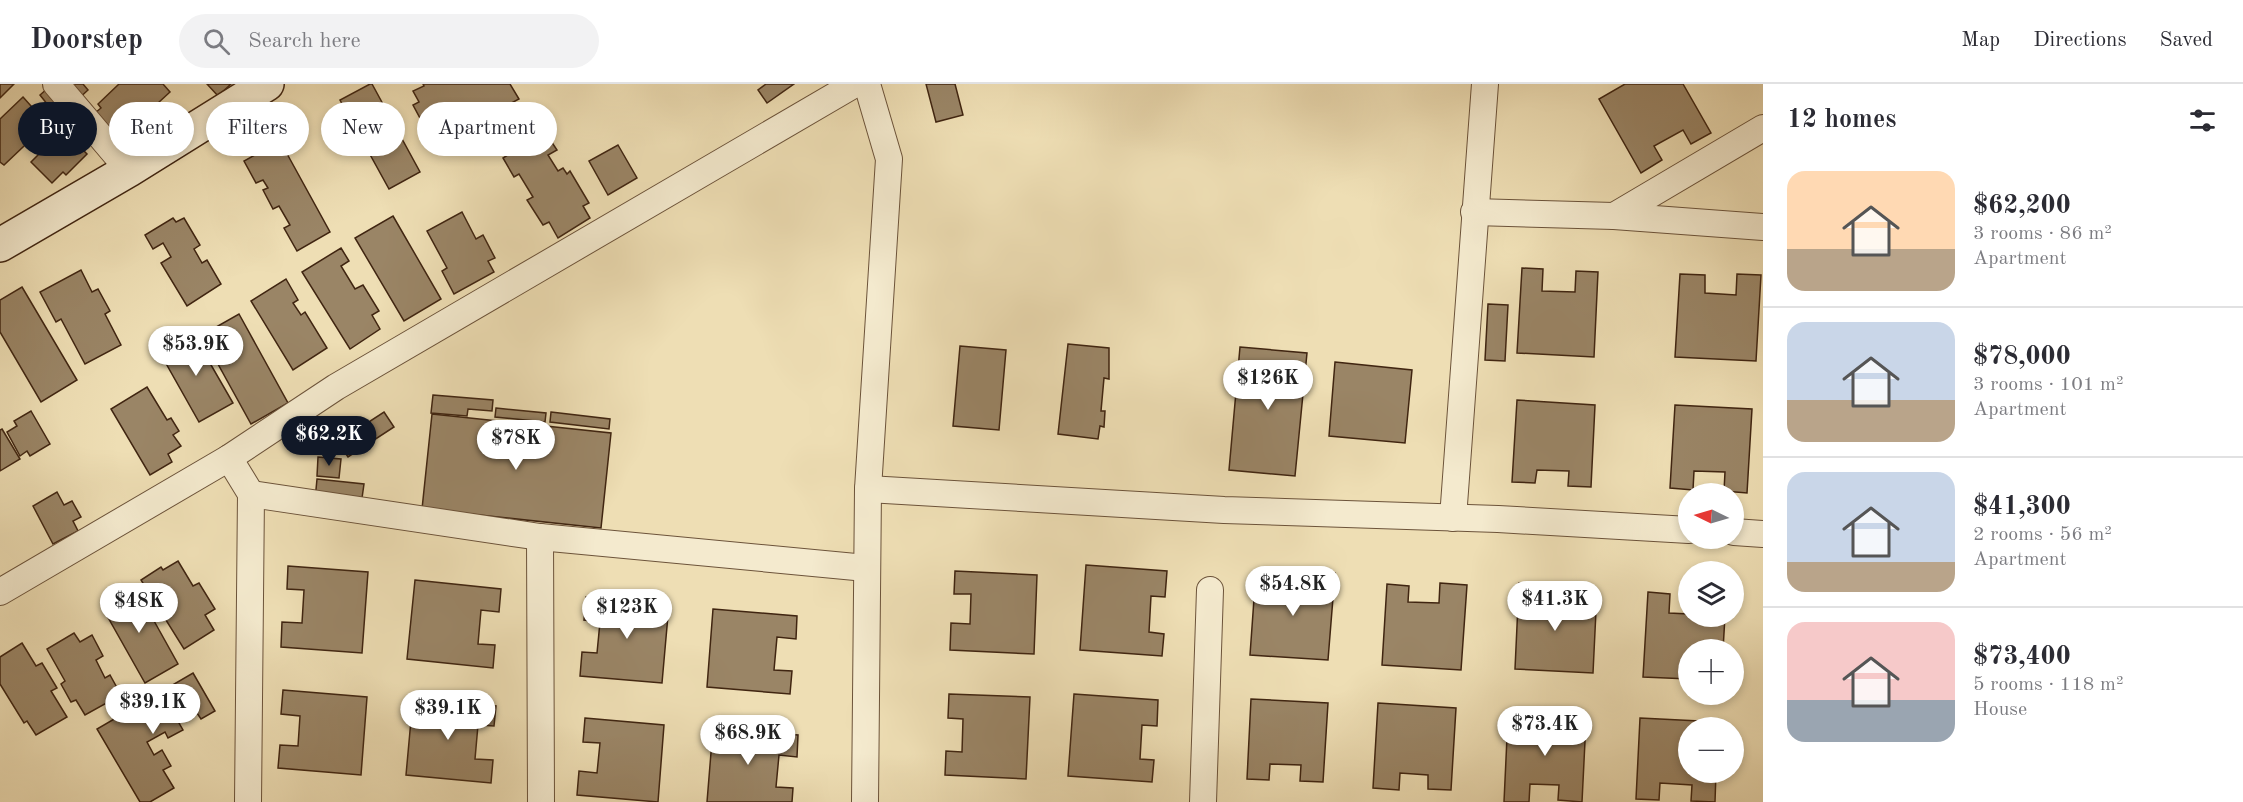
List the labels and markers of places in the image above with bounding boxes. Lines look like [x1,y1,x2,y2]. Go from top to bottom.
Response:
pin: $53.9K [147,326,245,377]
pin: $126K [1226,360,1310,411]
pin: $62.2K [280,416,378,467]
pin: $78K [480,420,552,471]
pin: $54.8K [1244,566,1342,617]
pin: $41.3K [1506,581,1604,632]
pin: $48K [103,583,175,634]
pin: $123K [585,589,669,640]
pin: $39.1K [104,684,202,735]
pin: $39.1K [399,690,497,741]
pin: $73.4K [1496,706,1594,757]
pin: $68.9K [699,715,797,766]

